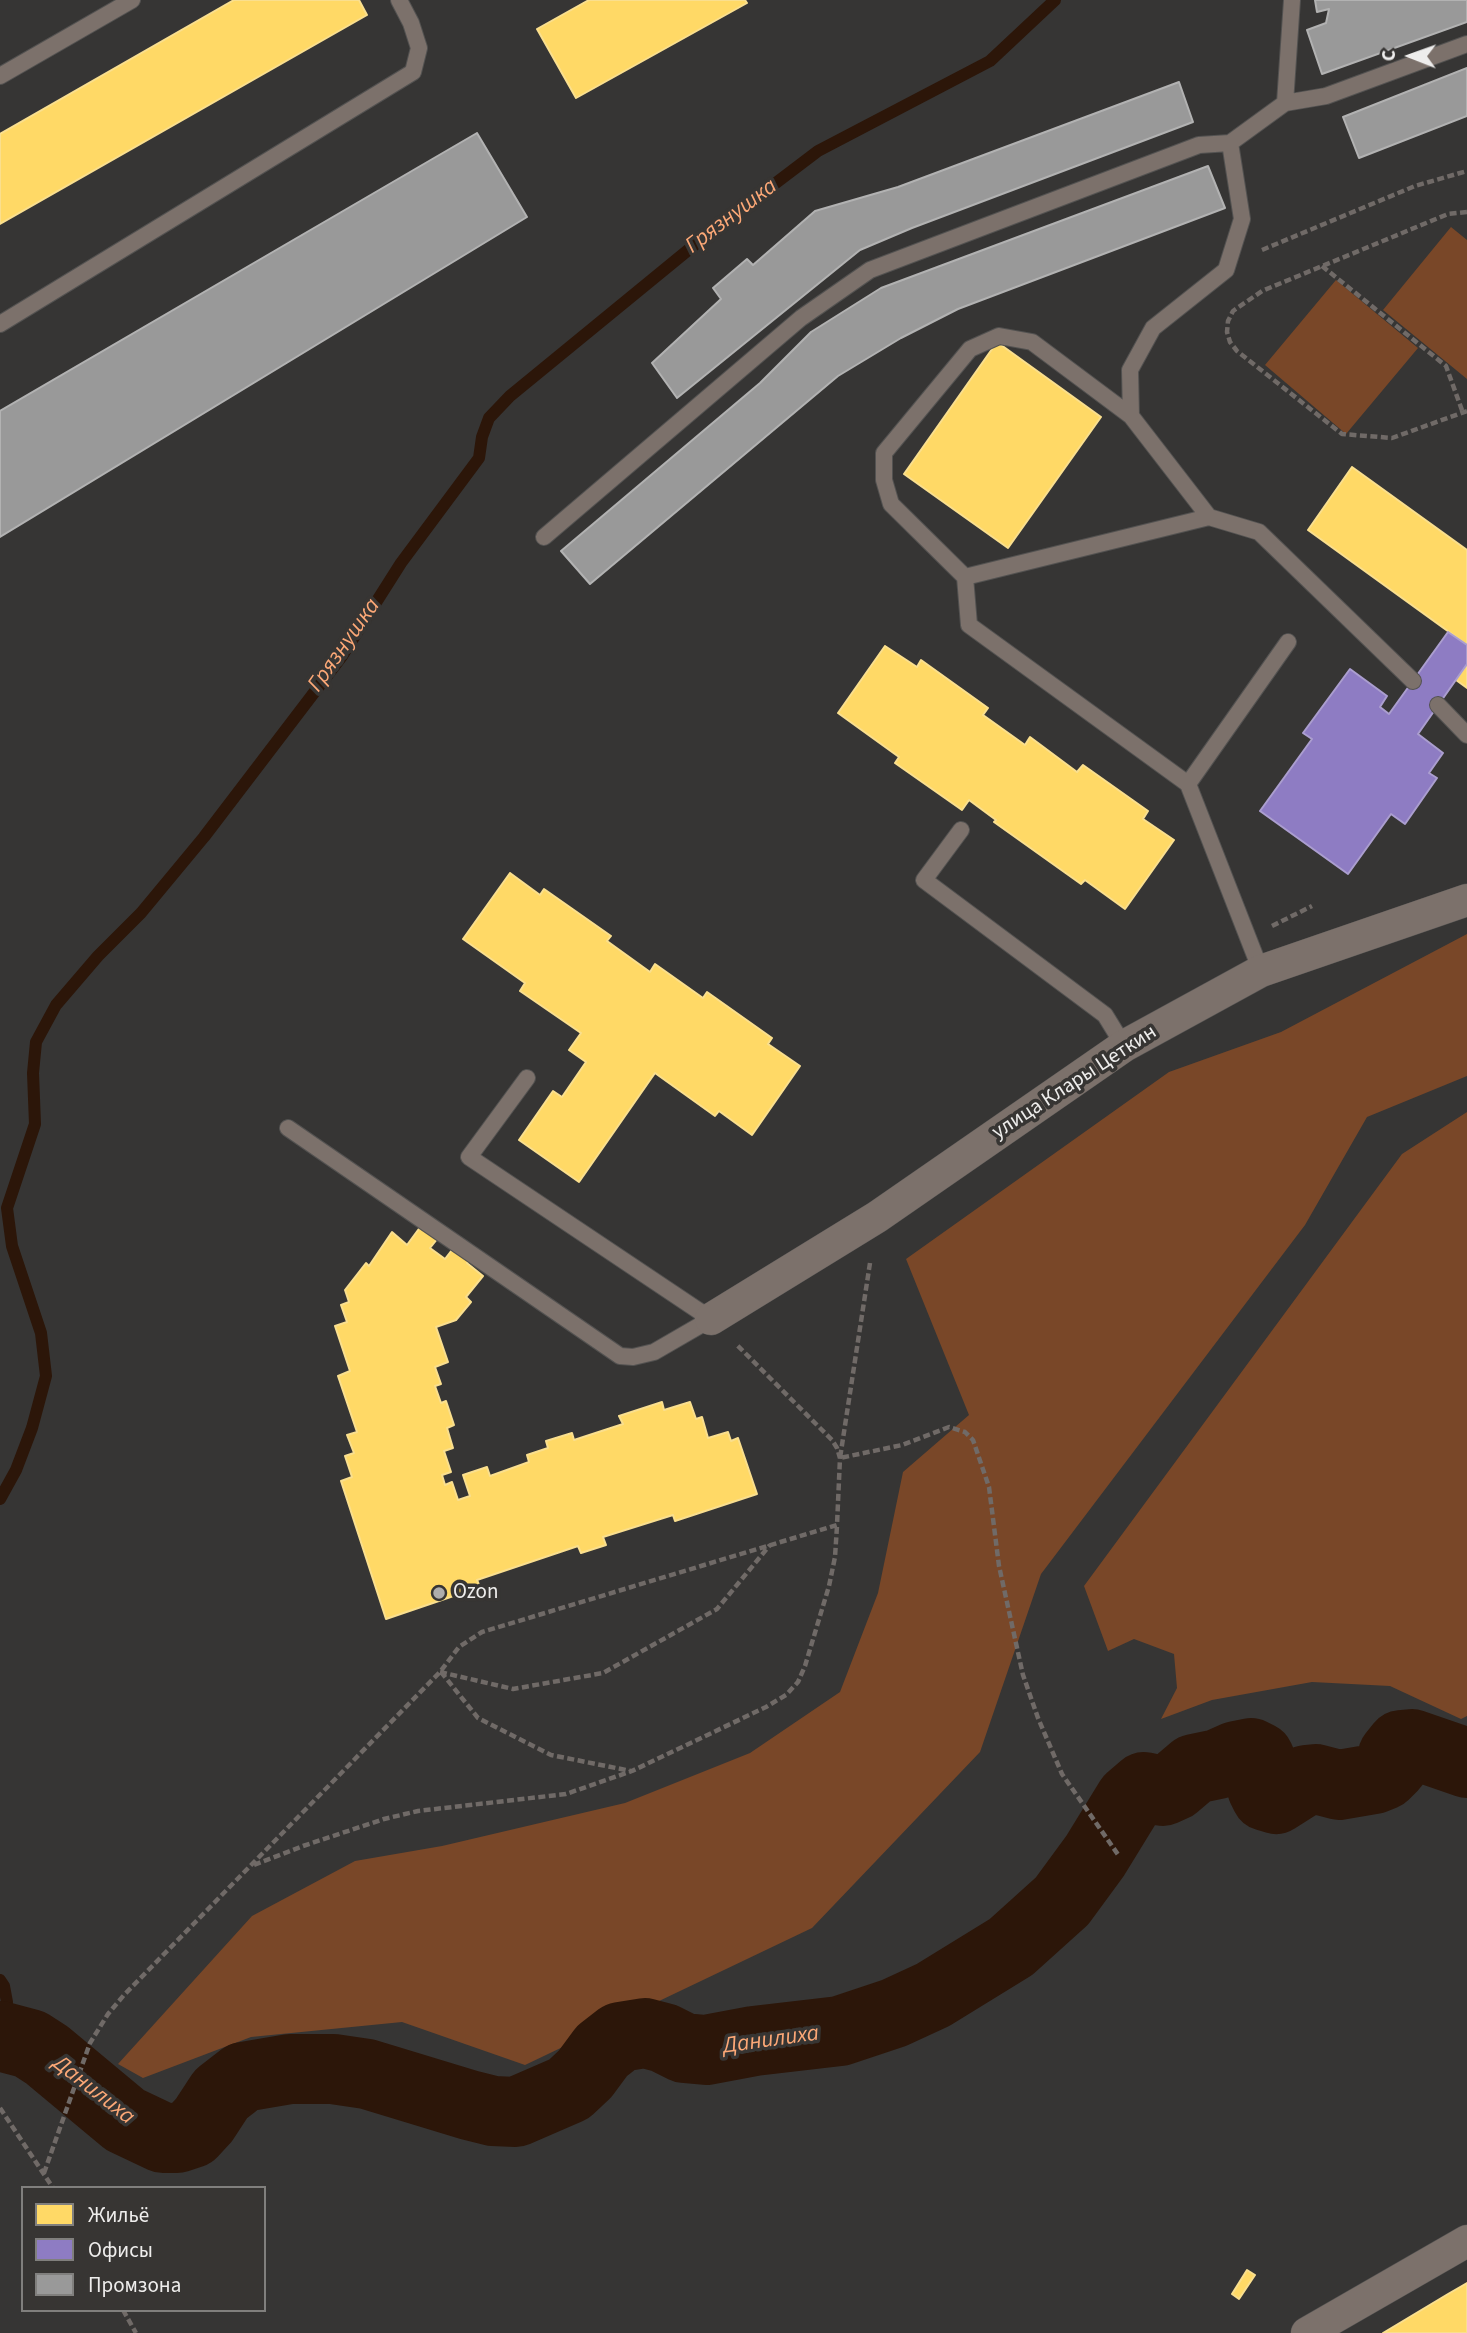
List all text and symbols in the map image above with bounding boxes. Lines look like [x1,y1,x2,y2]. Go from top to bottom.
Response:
north arrow [1376,21,1446,91]
text: С [1376,50,1403,61]
water label: Грязнушка [681,174,783,260]
water label: Грязнушка [303,594,387,698]
street label: улица Клары Цеткин [988,1020,1162,1146]
place label: Ozon [453,1580,498,1606]
marker: Ozon [431,1585,447,1601]
water label: Данилиха [721,2021,821,2061]
water label: Данилиха [46,2050,140,2132]
legend [21,2186,266,2312]
text: Жильё [88,2200,149,2230]
text: Офисы [88,2235,153,2265]
text: Промзона [88,2270,181,2300]

